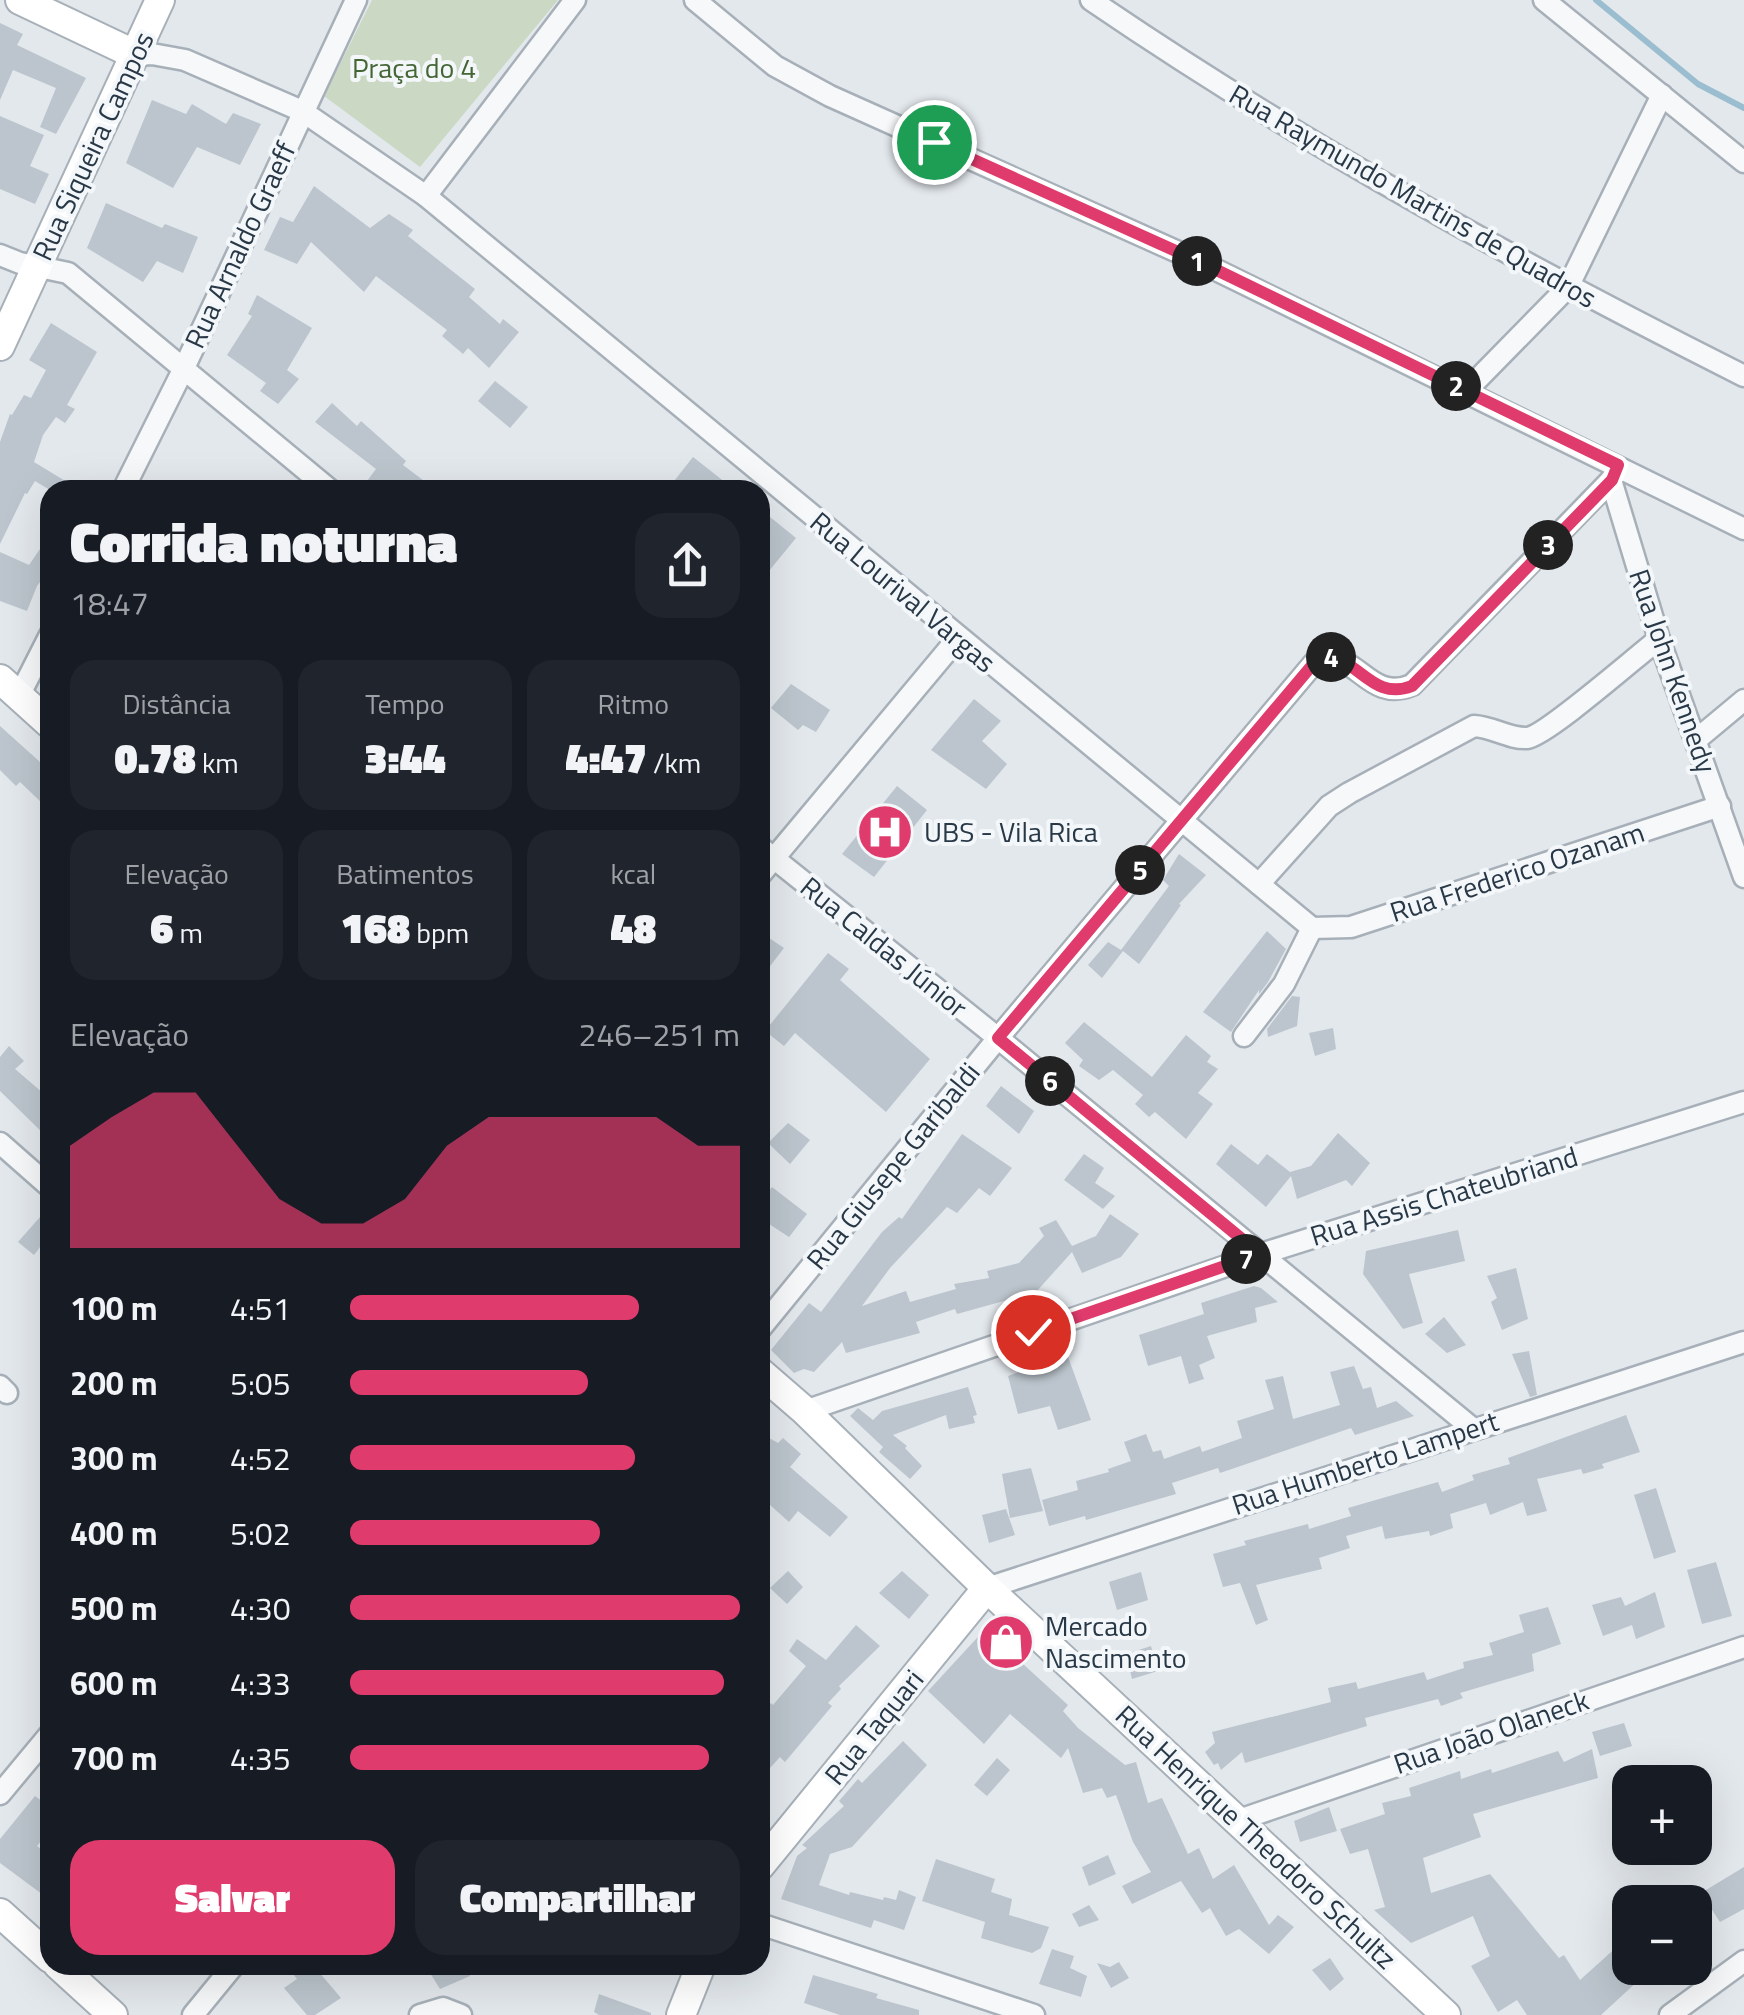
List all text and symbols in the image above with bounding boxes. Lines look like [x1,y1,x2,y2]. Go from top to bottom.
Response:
street label: Rua Siqueira Campos [21,24,165,267]
park label: Praça do 4 [352,46,476,89]
street label: Rua Raymundo Martins de Quadros [1222,72,1605,319]
pin [892,100,977,185]
icon: arrive [907,115,962,170]
street label: Rua Arnaldo Graeff [173,134,307,355]
pin: 1 [1172,236,1222,286]
text: 1 [1189,239,1205,282]
pin: 2 [1431,361,1481,411]
text: 2 [1448,364,1464,407]
text: Corrida noturna [70,500,458,583]
street label: Rua Lourival Vargas [801,501,1006,682]
button: share [635,513,740,618]
pin: 3 [1523,520,1573,570]
text: 3 [1540,523,1556,566]
street label: Rua John Kennedy [1618,563,1729,779]
text: 18:47 [70,579,149,627]
pin: 4 [1306,632,1356,682]
text: 4 [1323,635,1339,678]
text: Distância [122,682,231,725]
text: Tempo [365,682,445,725]
text: Ritmo [598,682,669,725]
text: 0.78 [115,725,196,789]
text: 3:44 [364,725,446,789]
text: 4:47 [565,725,647,789]
text: km [196,741,239,784]
text: /km [647,741,701,784]
hospital icon: UBS - Vila Rica [855,802,915,862]
place label: UBS - Vila Rica [924,810,1098,853]
street label: Rua Frederico Ozanam [1384,810,1650,933]
pin: 5 [1115,845,1165,895]
text: 5 [1132,848,1148,891]
text: Elevação [125,852,229,895]
text: Batimentos [336,852,474,895]
text: kcal [610,852,656,895]
street label: Rua Caldas Júnior [791,866,978,1028]
text: 6 [150,895,173,959]
text: 168 [341,895,410,959]
text: 48 [610,895,656,959]
text: m [173,911,203,954]
text: bpm [410,911,469,954]
text: Elevação [70,1010,189,1058]
text: 246–251 m [578,1010,740,1058]
street label: Rua Giusepe Garibaldi [795,1053,990,1279]
pin: 6 [1025,1056,1075,1106]
text: 6 [1042,1059,1058,1102]
street label: Rua Assis Chateubriand [1305,1134,1583,1257]
pin: 7 [1221,1234,1271,1284]
text: 7 [1238,1237,1254,1280]
text: 100 m [70,1284,158,1332]
text: 4:51 [230,1284,291,1332]
pin [991,1290,1076,1375]
icon: check [1006,1305,1061,1360]
text: 200 m [70,1359,158,1407]
text: 5:05 [230,1359,291,1407]
street label: Rua Humberto Lampert [1226,1399,1504,1526]
text: 300 m [70,1434,158,1482]
text: 4:52 [230,1434,291,1482]
text: 400 m [70,1509,158,1557]
text: 5:02 [230,1509,291,1557]
text: 500 m [70,1584,158,1632]
text: 4:30 [230,1584,291,1632]
place label: Mercado Nascimento [1045,1604,1186,1679]
shop icon: Mercado Nascimento [976,1612,1036,1672]
text: 600 m [70,1659,158,1707]
text: 4:33 [230,1659,291,1707]
street label: Rua Taquari [813,1660,934,1794]
street label: Rua João Olaneck [1388,1678,1594,1785]
street label: Rua Henrique Theodoro Schultz [1106,1694,1407,1979]
text: 700 m [70,1734,158,1782]
text: 4:35 [230,1734,291,1782]
map controls [1612,1765,1712,1985]
button: + [1612,1765,1712,1865]
button: Salvar [70,1840,395,1955]
button: Compartilhar [415,1840,740,1955]
button: − [1612,1885,1712,1985]

